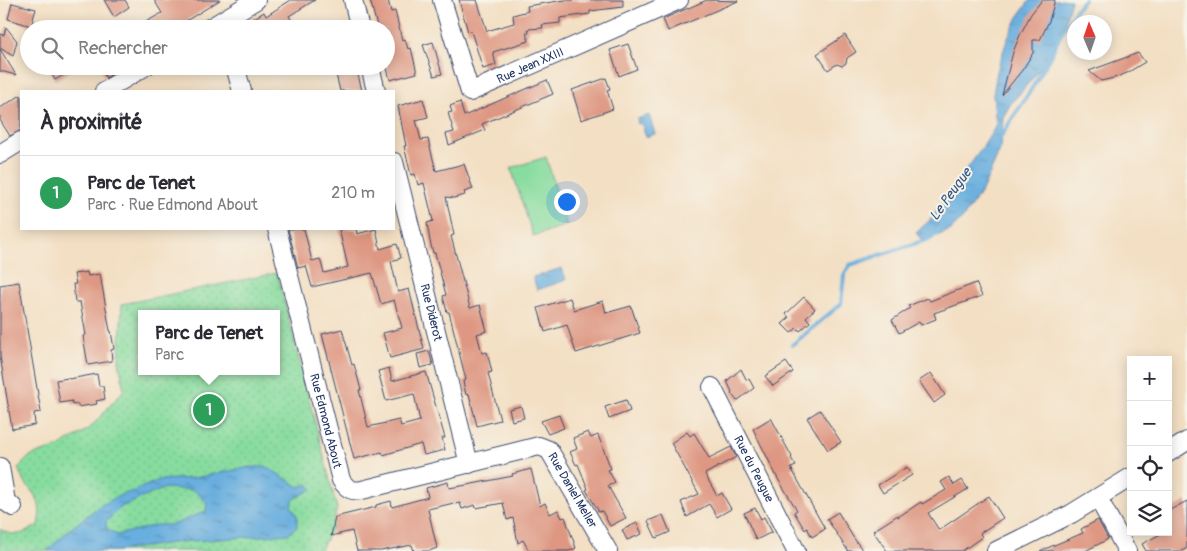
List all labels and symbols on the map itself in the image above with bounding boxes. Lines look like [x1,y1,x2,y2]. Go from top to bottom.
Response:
north arrow [1067,15,1112,60]
street label: Rue Jean XXIII [495,45,566,87]
water label: Le Peugue [926,163,976,224]
your location [554,189,580,215]
street label: Rue Diderot [417,282,445,343]
street label: Rue Edmond About [306,372,345,470]
pin: 1 [193,391,225,429]
street label: Rue du Peugue [730,433,777,505]
street label: Rue Daniel Meller [544,450,600,532]

